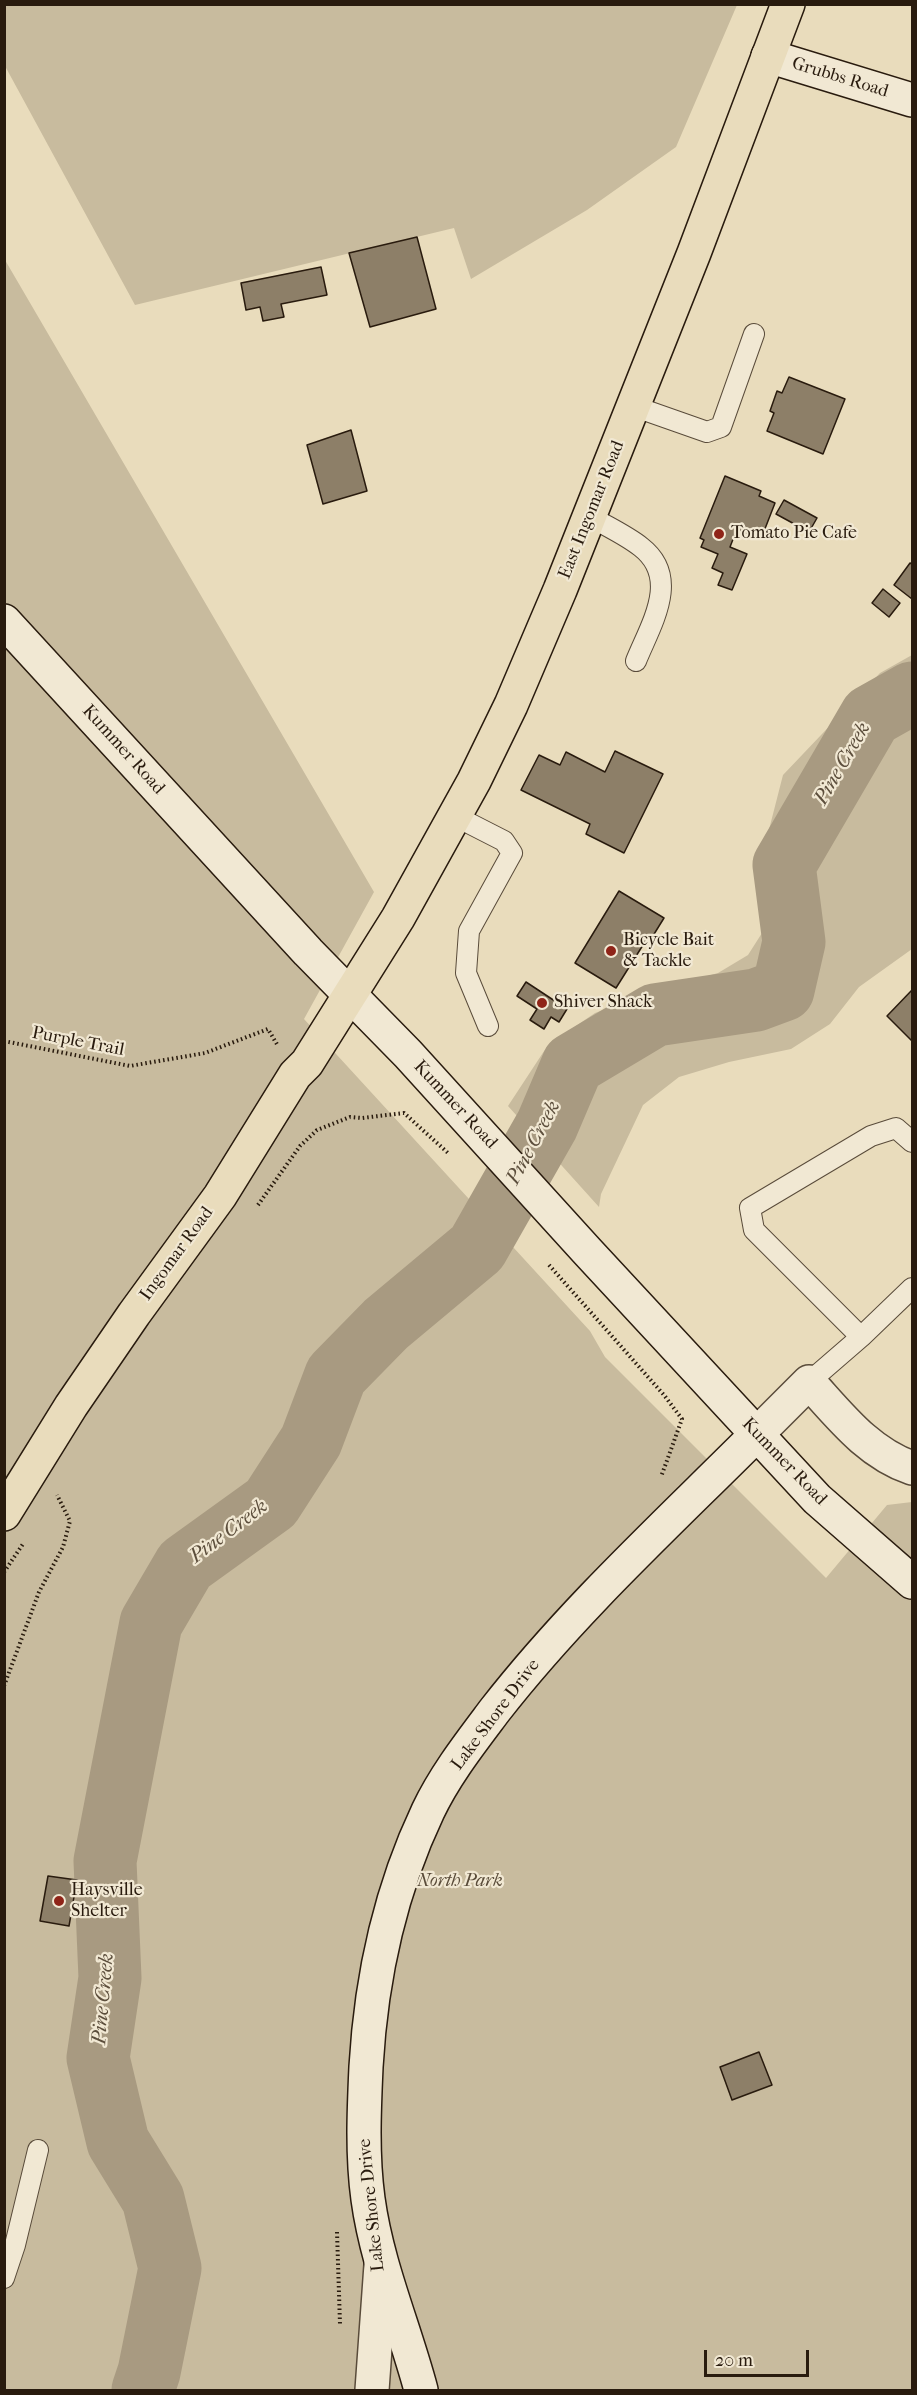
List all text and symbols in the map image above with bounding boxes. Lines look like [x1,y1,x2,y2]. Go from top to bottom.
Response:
street label: Grubbs Road [789,53,891,103]
street label: East Ingomar Road [554,438,630,582]
place label: Tomato Pie Cafe [731,523,857,545]
marker: Tomato Pie Cafe [712,527,726,541]
street label: Kummer Road [77,701,169,799]
water label: Pine Creek [810,718,876,810]
place label: Bicycle Bait & Tackle [623,930,714,972]
marker: Bicycle Bait & Tackle [604,944,618,958]
place label: Shiver Shack [554,992,652,1014]
marker: Shiver Shack [535,996,549,1010]
street label: Purple Trail [30,1022,126,1062]
street label: Kummer Road [408,1056,502,1154]
water label: Pine Creek [502,1097,566,1189]
street label: Ingomar Road [136,1203,218,1305]
street label: Kummer Road [737,1414,831,1510]
water label: Pine Creek [185,1495,273,1569]
street label: Lake Shore Drive [447,1655,545,1775]
park label: North Park [417,1871,503,1893]
place label: Haysville Shelter [71,1880,143,1922]
marker: Haysville Shelter [52,1894,66,1908]
water label: Pine Creek [88,1952,120,2046]
street label: Lake Shore Drive [354,2137,390,2273]
scale bar [707,2338,812,2376]
text: 20 m [715,2350,753,2371]

